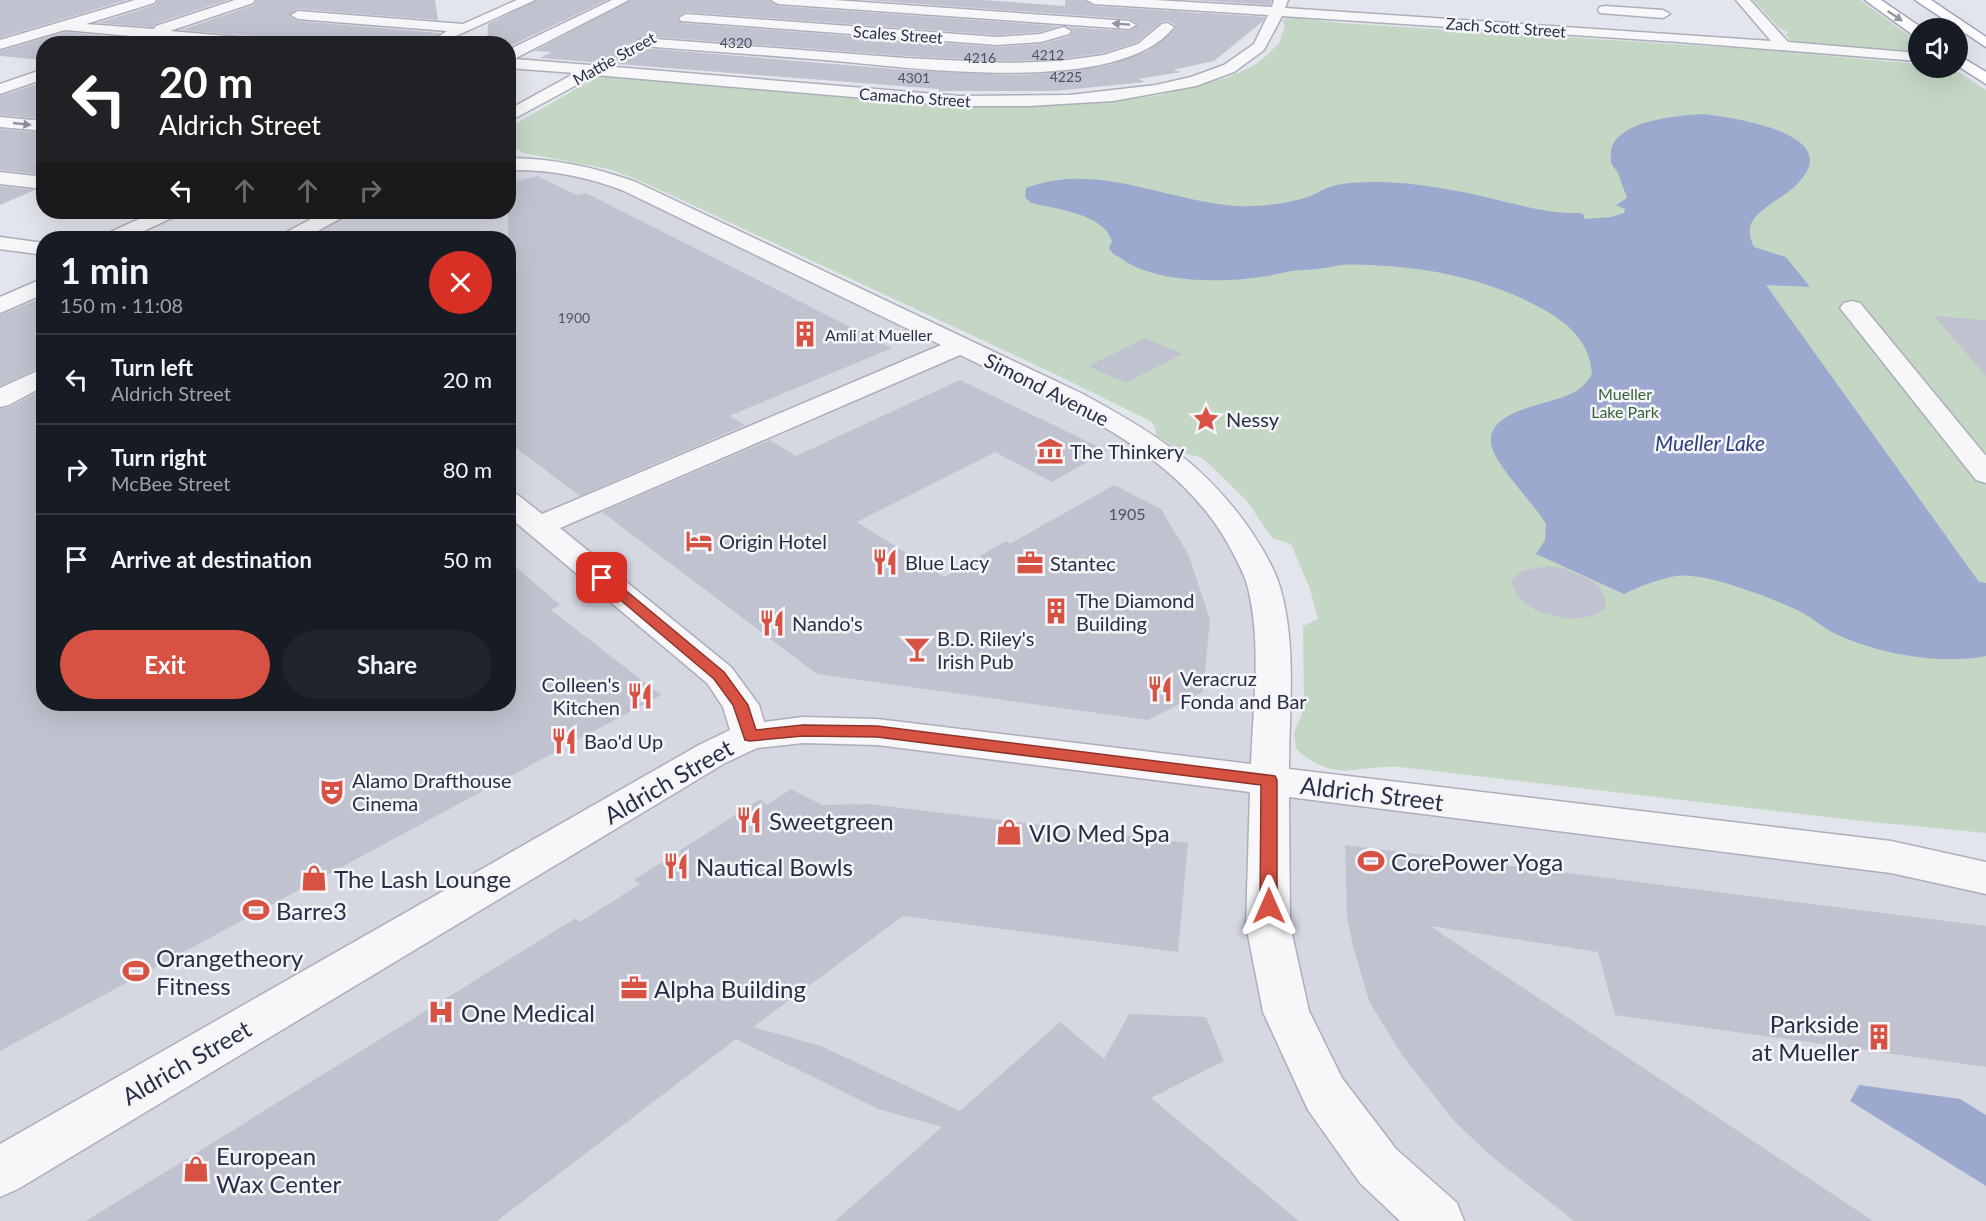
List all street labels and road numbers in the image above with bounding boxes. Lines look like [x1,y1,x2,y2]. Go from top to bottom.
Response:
street label: Zach Scott Street [1445,13,1567,41]
street label: Scales Street [853,21,944,47]
street label: Mattie Street [569,27,659,89]
street label: Camacho Street [859,84,972,110]
street label: Simond Avenue [981,347,1113,431]
street label: Aldrich Street [598,732,738,830]
street label: Aldrich Street [1299,770,1446,816]
street label: Aldrich Street [116,1013,256,1111]

